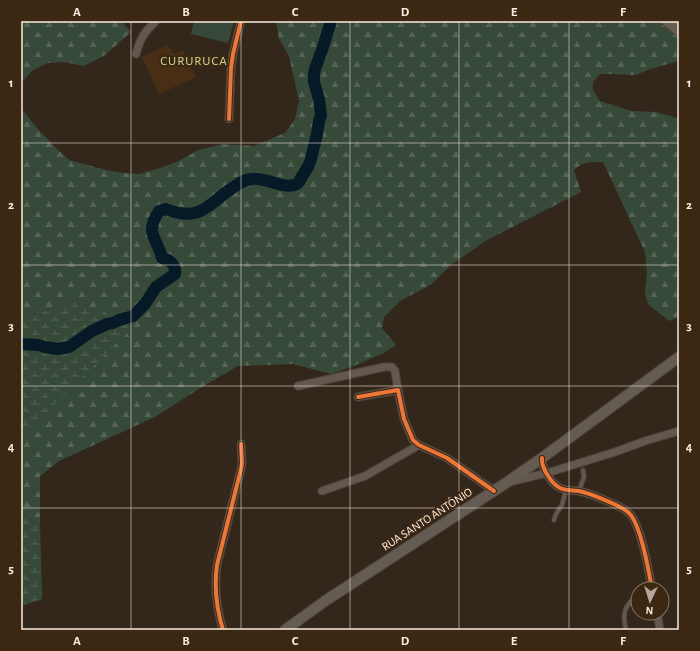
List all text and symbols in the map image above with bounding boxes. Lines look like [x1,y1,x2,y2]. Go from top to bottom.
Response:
text: A [73,6,81,19]
text: B [182,6,190,19]
text: C [292,6,299,19]
text: D [401,6,410,19]
text: E [511,6,518,19]
text: F [620,6,627,19]
district label: CURURUCA [160,55,228,68]
text: 1 [9,77,13,90]
text: 1 [687,77,691,90]
text: 2 [8,199,14,212]
text: 2 [686,199,692,212]
text: 3 [8,320,14,333]
text: 3 [686,320,692,333]
text: 4 [8,441,15,454]
text: 4 [686,441,693,454]
street label: RUA SANTO ANTÔNIO [379,484,475,553]
text: 5 [8,563,14,576]
text: 5 [686,563,692,576]
north arrow [630,581,670,621]
text: N [645,605,654,616]
text: A [73,635,81,648]
text: B [182,635,190,648]
text: C [292,635,299,648]
text: D [401,635,410,648]
text: E [511,635,518,648]
text: F [620,635,627,648]

